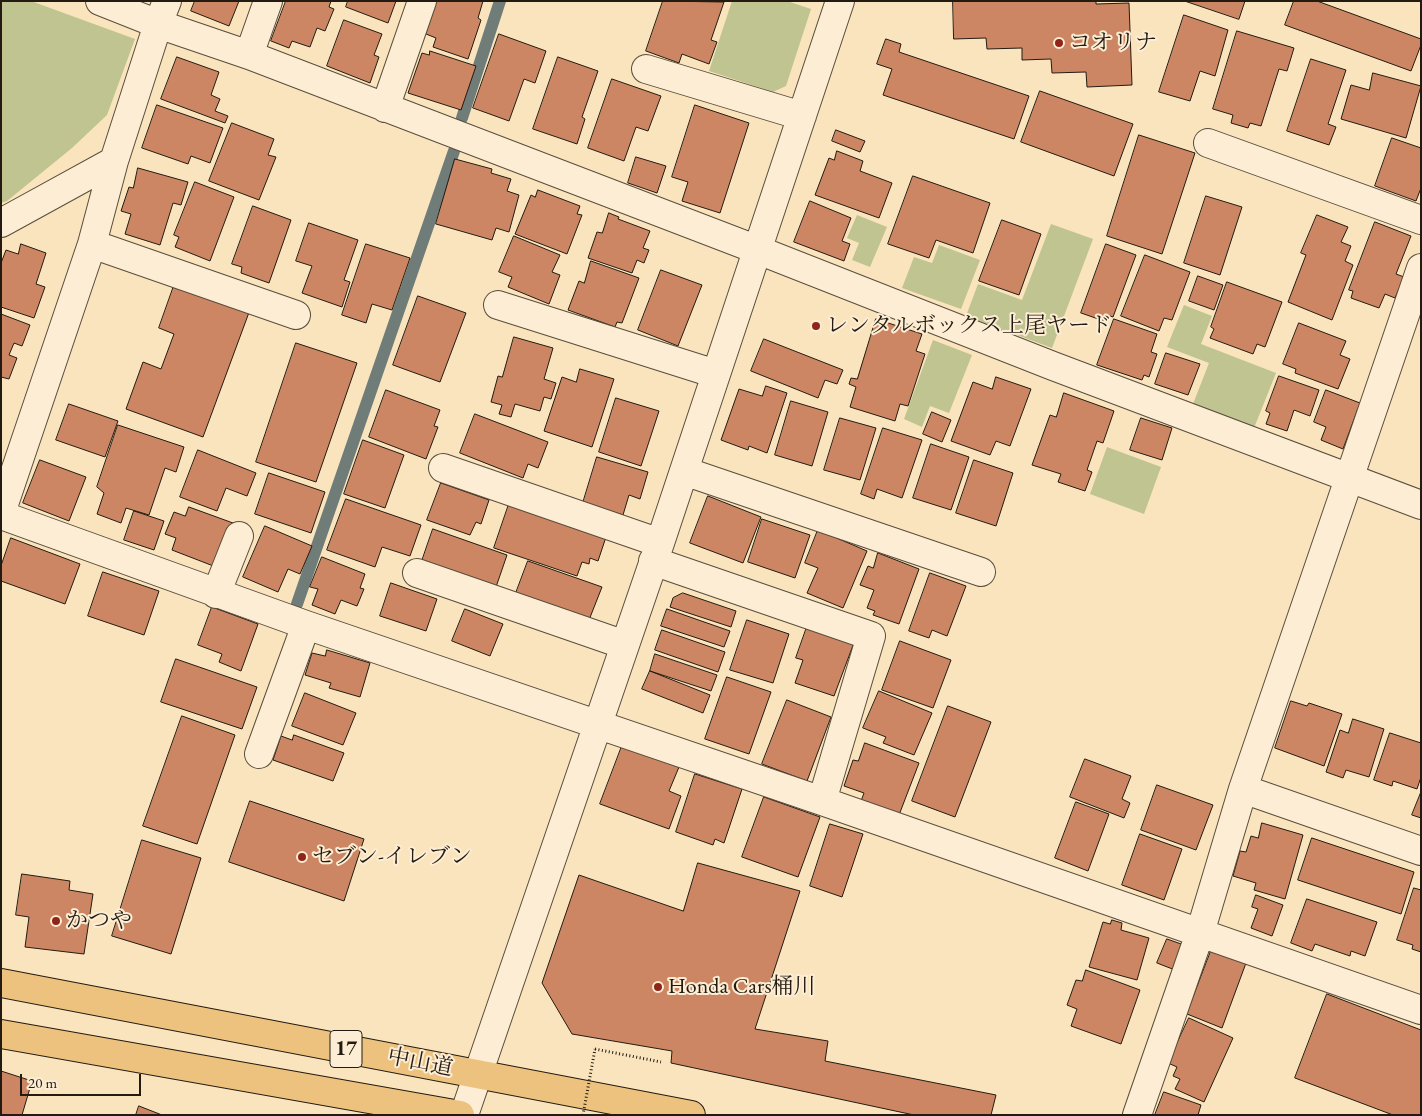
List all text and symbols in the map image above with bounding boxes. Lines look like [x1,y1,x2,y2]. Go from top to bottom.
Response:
place label: コオリナ [1069,30,1157,56]
marker: コオリナ [1053,37,1065,49]
place label: レンタルボックス上尾ヤード [826,313,1112,339]
marker: レンタルボックス上尾ヤード [810,320,822,332]
place label: セブン-イレブン [312,844,472,870]
marker: セブン-イレブン [296,851,308,863]
place label: かつや [66,908,132,934]
marker: かつや [50,915,62,927]
place label: Honda Cars桶川 [668,974,815,1000]
marker: Honda Cars桶川 [652,981,664,993]
road number: 17 [330,1030,362,1068]
street label: 中山道 [385,1044,455,1082]
scale bar [22,1064,144,1096]
text: 20 m [28,1073,57,1092]

